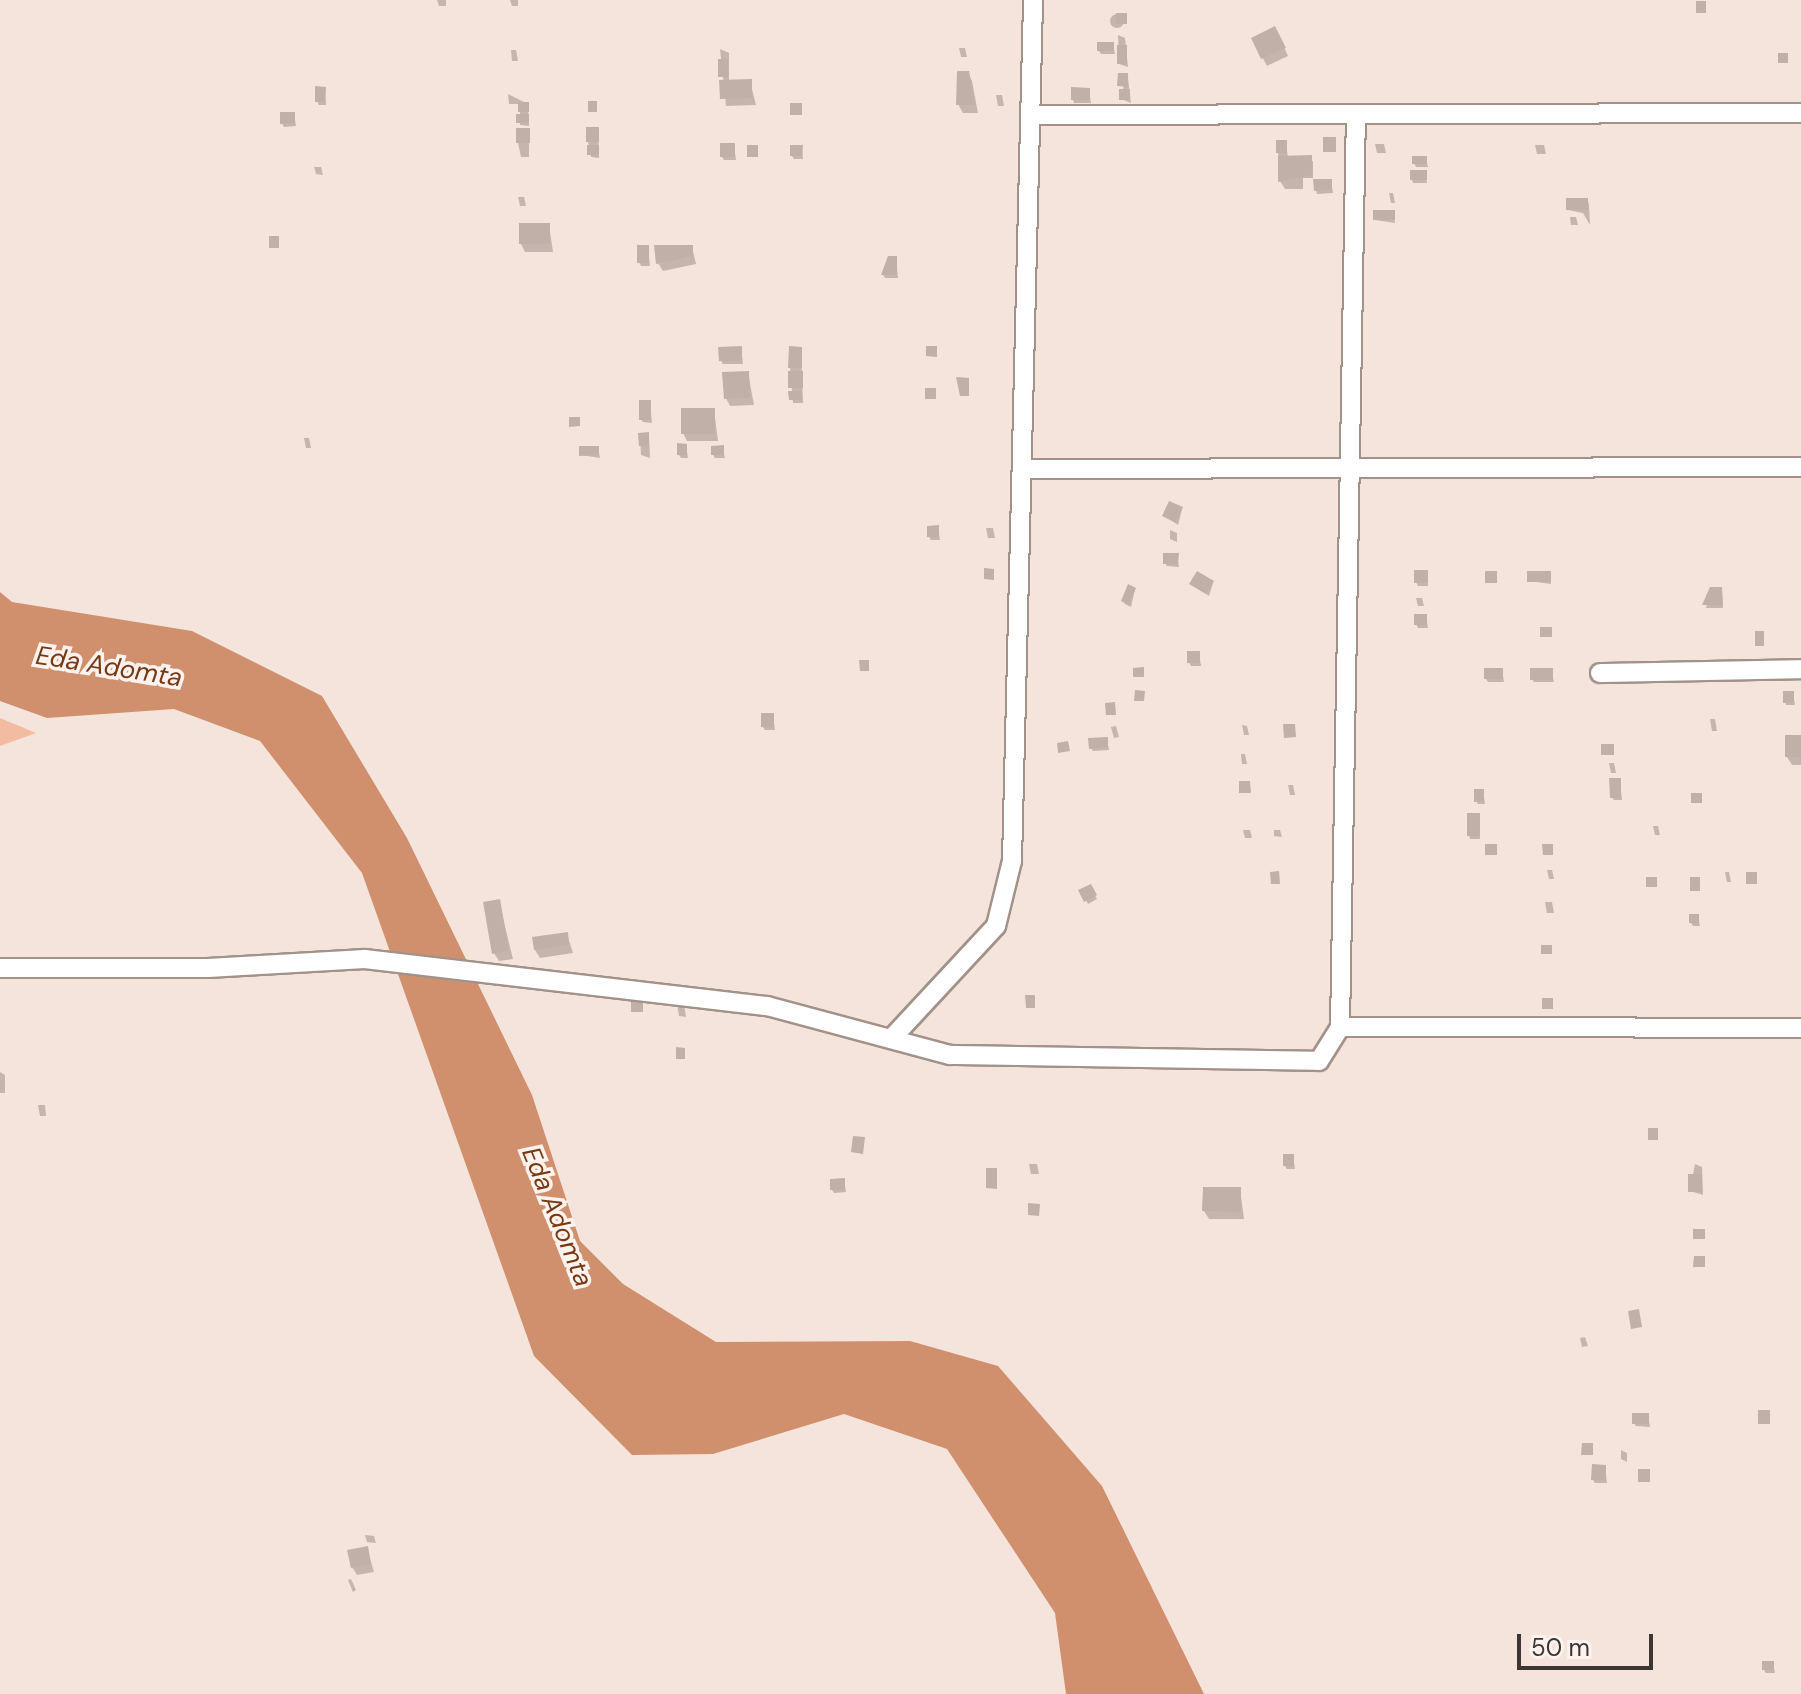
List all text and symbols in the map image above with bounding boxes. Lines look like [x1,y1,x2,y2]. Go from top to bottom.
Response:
water label: Eda Adomta [34,640,184,694]
water label: Eda Adomta [515,1143,599,1291]
scale bar [1521,1618,1657,1668]
text: 50 m [1531,1632,1590,1663]

